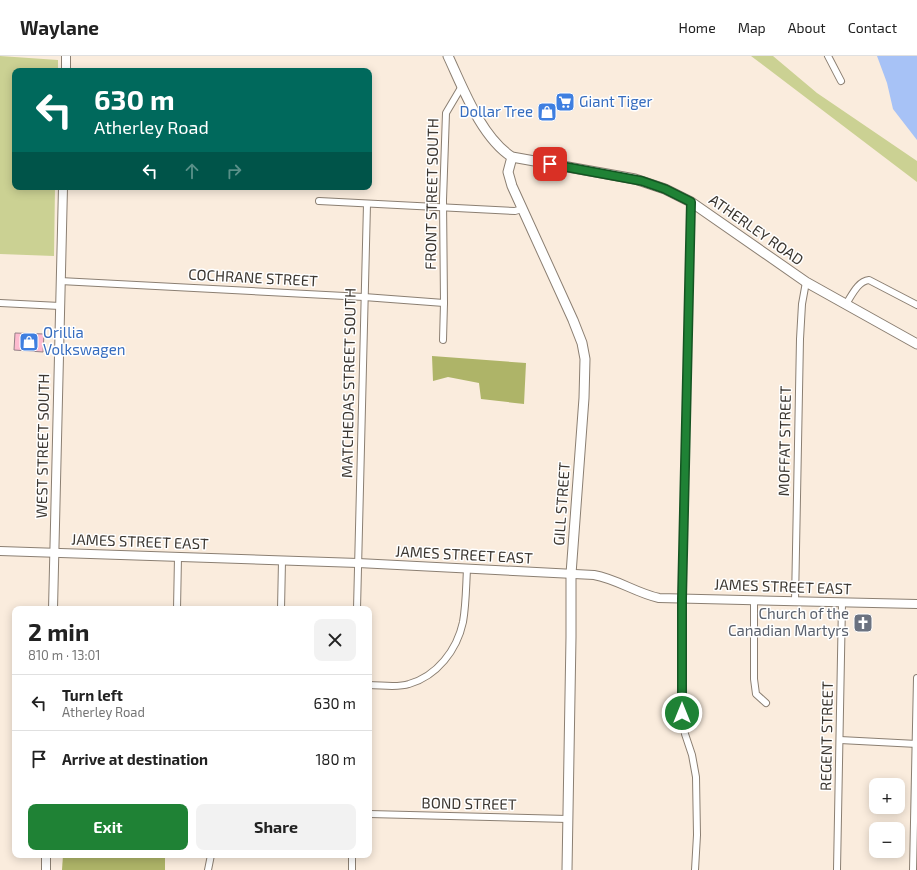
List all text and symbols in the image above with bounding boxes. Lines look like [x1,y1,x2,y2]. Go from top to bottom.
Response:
text: Waylane [20,16,99,39]
text: Home [679,19,716,36]
text: Map [738,19,766,36]
text: About [788,19,826,36]
text: Contact [848,19,897,36]
text: 630 m [94,82,175,116]
icon: left [28,84,80,136]
supermarket icon: Giant Tiger [554,91,576,113]
place label: Giant Tiger [579,92,653,110]
shop icon: Dollar Tree [536,101,558,123]
place label: Dollar Tree [459,102,533,120]
text: Atherley Road [94,116,209,138]
street label: FRONT STREET SOUTH [421,118,441,270]
pin [533,147,567,181]
icon: arrive [539,153,561,175]
icon: left [139,160,161,182]
icon: ahead [181,160,203,182]
icon: right [223,160,245,182]
street label: ATHERLEY ROAD [706,190,807,268]
street label: COCHRANE STREET [188,265,319,289]
street label: MATCHEDAS STREET SOUTH [337,288,359,478]
place label: Orillia Volkswagen [43,323,125,358]
shop icon: Orillia Volkswagen [18,331,40,353]
street label: WEST STREET SOUTH [32,373,52,519]
street label: MOFFAT STREET [774,385,794,496]
street label: GILL STREET [549,461,573,546]
street label: JAMES STREET EAST [71,530,209,552]
street label: JAMES STREET EAST [395,541,533,567]
street label: JAMES STREET EAST [714,575,852,597]
place label: Church of the Canadian Martyrs [728,604,849,639]
church icon: Church of the Canadian Martyrs [852,612,874,634]
text: 2 min [28,617,89,646]
button: close [314,619,356,661]
text: 810 m · 13:01 [28,647,101,663]
street label: REGENT STREET [816,681,836,791]
text: Turn left [62,686,123,704]
icon: left [28,692,50,714]
position arrow [661,692,703,734]
text: 630 m [314,694,356,712]
text: Atherley Road [62,704,145,720]
icon: arrive [28,748,50,770]
text: Arrive at destination [62,750,208,768]
text: 180 m [315,750,356,768]
map controls [869,778,905,858]
button: + [869,778,905,814]
street label: BOND STREET [421,793,517,813]
button: Exit [28,804,188,850]
button: Share [196,804,356,850]
button: − [869,822,905,858]

